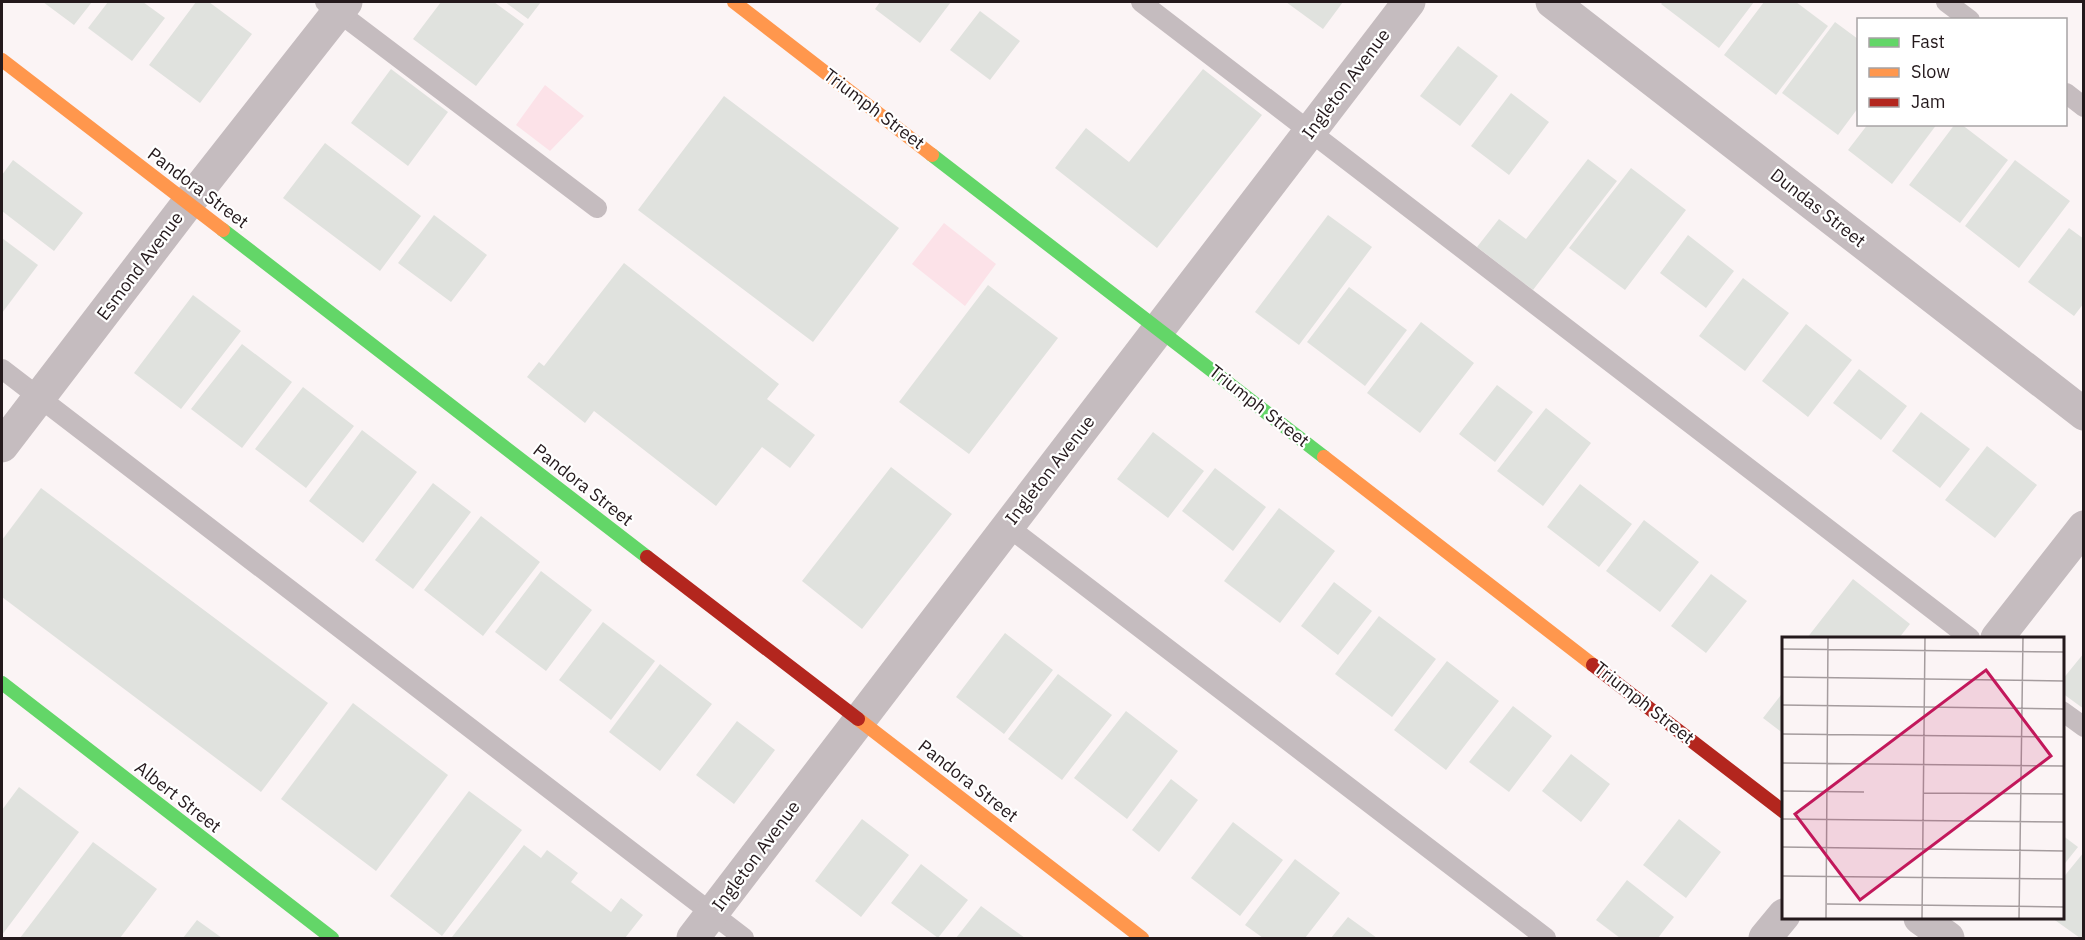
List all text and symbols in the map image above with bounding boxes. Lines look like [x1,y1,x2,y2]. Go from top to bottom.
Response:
legend [1857,18,2067,126]
street label: Ingleton Avenue [1297,24,1395,144]
text: Fast [1911,30,1945,53]
text: Slow [1911,60,1950,83]
street label: Triumph Street [819,63,929,154]
text: Jam [1911,90,1946,113]
street label: Pandora Street [143,142,253,233]
street label: Dundas Street [1766,163,1871,252]
street label: Esmond Avenue [91,207,188,325]
street label: Triumph Street [1205,359,1314,452]
street label: Ingleton Avenue [1000,410,1100,529]
street label: Pandora Street [529,438,638,531]
inset map [1782,637,2064,919]
street label: Triumph Street [1590,656,1699,749]
street label: Pandora Street [914,734,1023,827]
street label: Albert Street [130,756,226,837]
street label: Ingleton Avenue [707,796,805,916]

